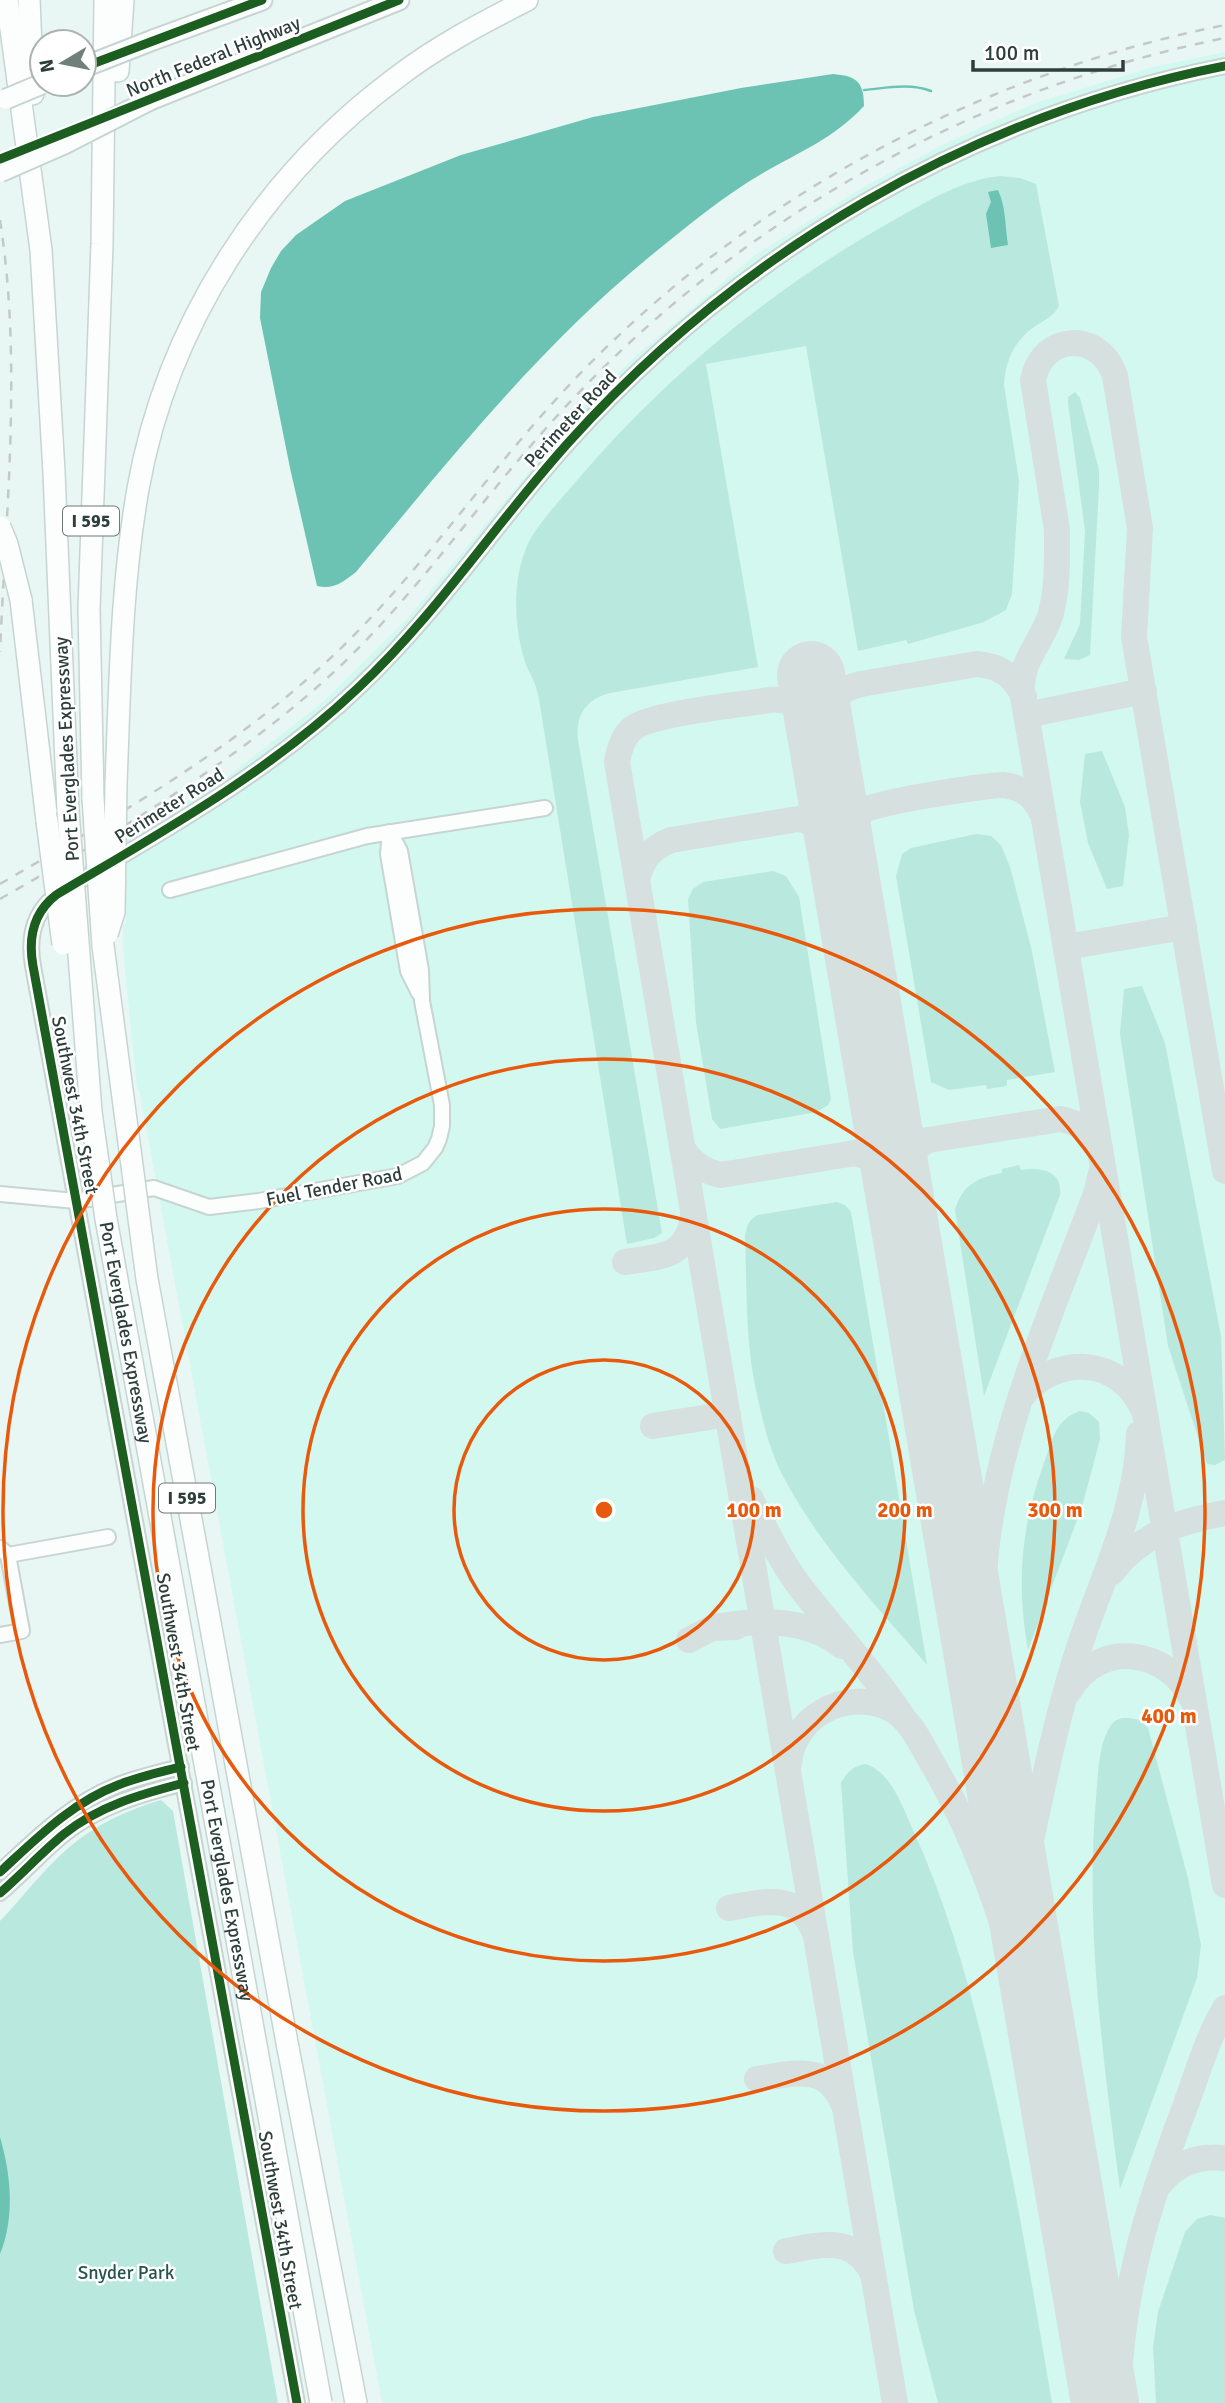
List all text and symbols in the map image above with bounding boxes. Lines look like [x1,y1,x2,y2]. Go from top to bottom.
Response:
street label: North Federal Highway [123,11,304,103]
north arrow [28,28,98,98]
scale bar [973,28,1124,72]
text: 100 m [984,40,1039,66]
text: N [34,57,60,74]
street label: Perimeter Road [519,365,622,472]
road number: I 595 [63,506,119,536]
street label: Port Everglades Expressway [49,636,85,862]
street label: Perimeter Road [110,763,229,849]
street label: Southwest 34th Street [46,1014,104,1197]
street label: Fuel Tender Road [264,1162,404,1212]
street label: Port Everglades Expressway [94,1219,158,1445]
road number: I 595 [159,1484,215,1512]
text: 100 m [726,1497,782,1523]
text: 200 m [877,1497,933,1523]
text: 300 m [1027,1497,1083,1523]
centre of rings [592,1498,616,1522]
street label: Southwest 34th Street [150,1571,206,1754]
text: 400 m [1141,1703,1197,1729]
street label: Port Everglades Expressway [195,1777,259,2003]
street label: Southwest 34th Street [252,2129,308,2312]
park label: Snyder Park [78,2261,175,2285]

